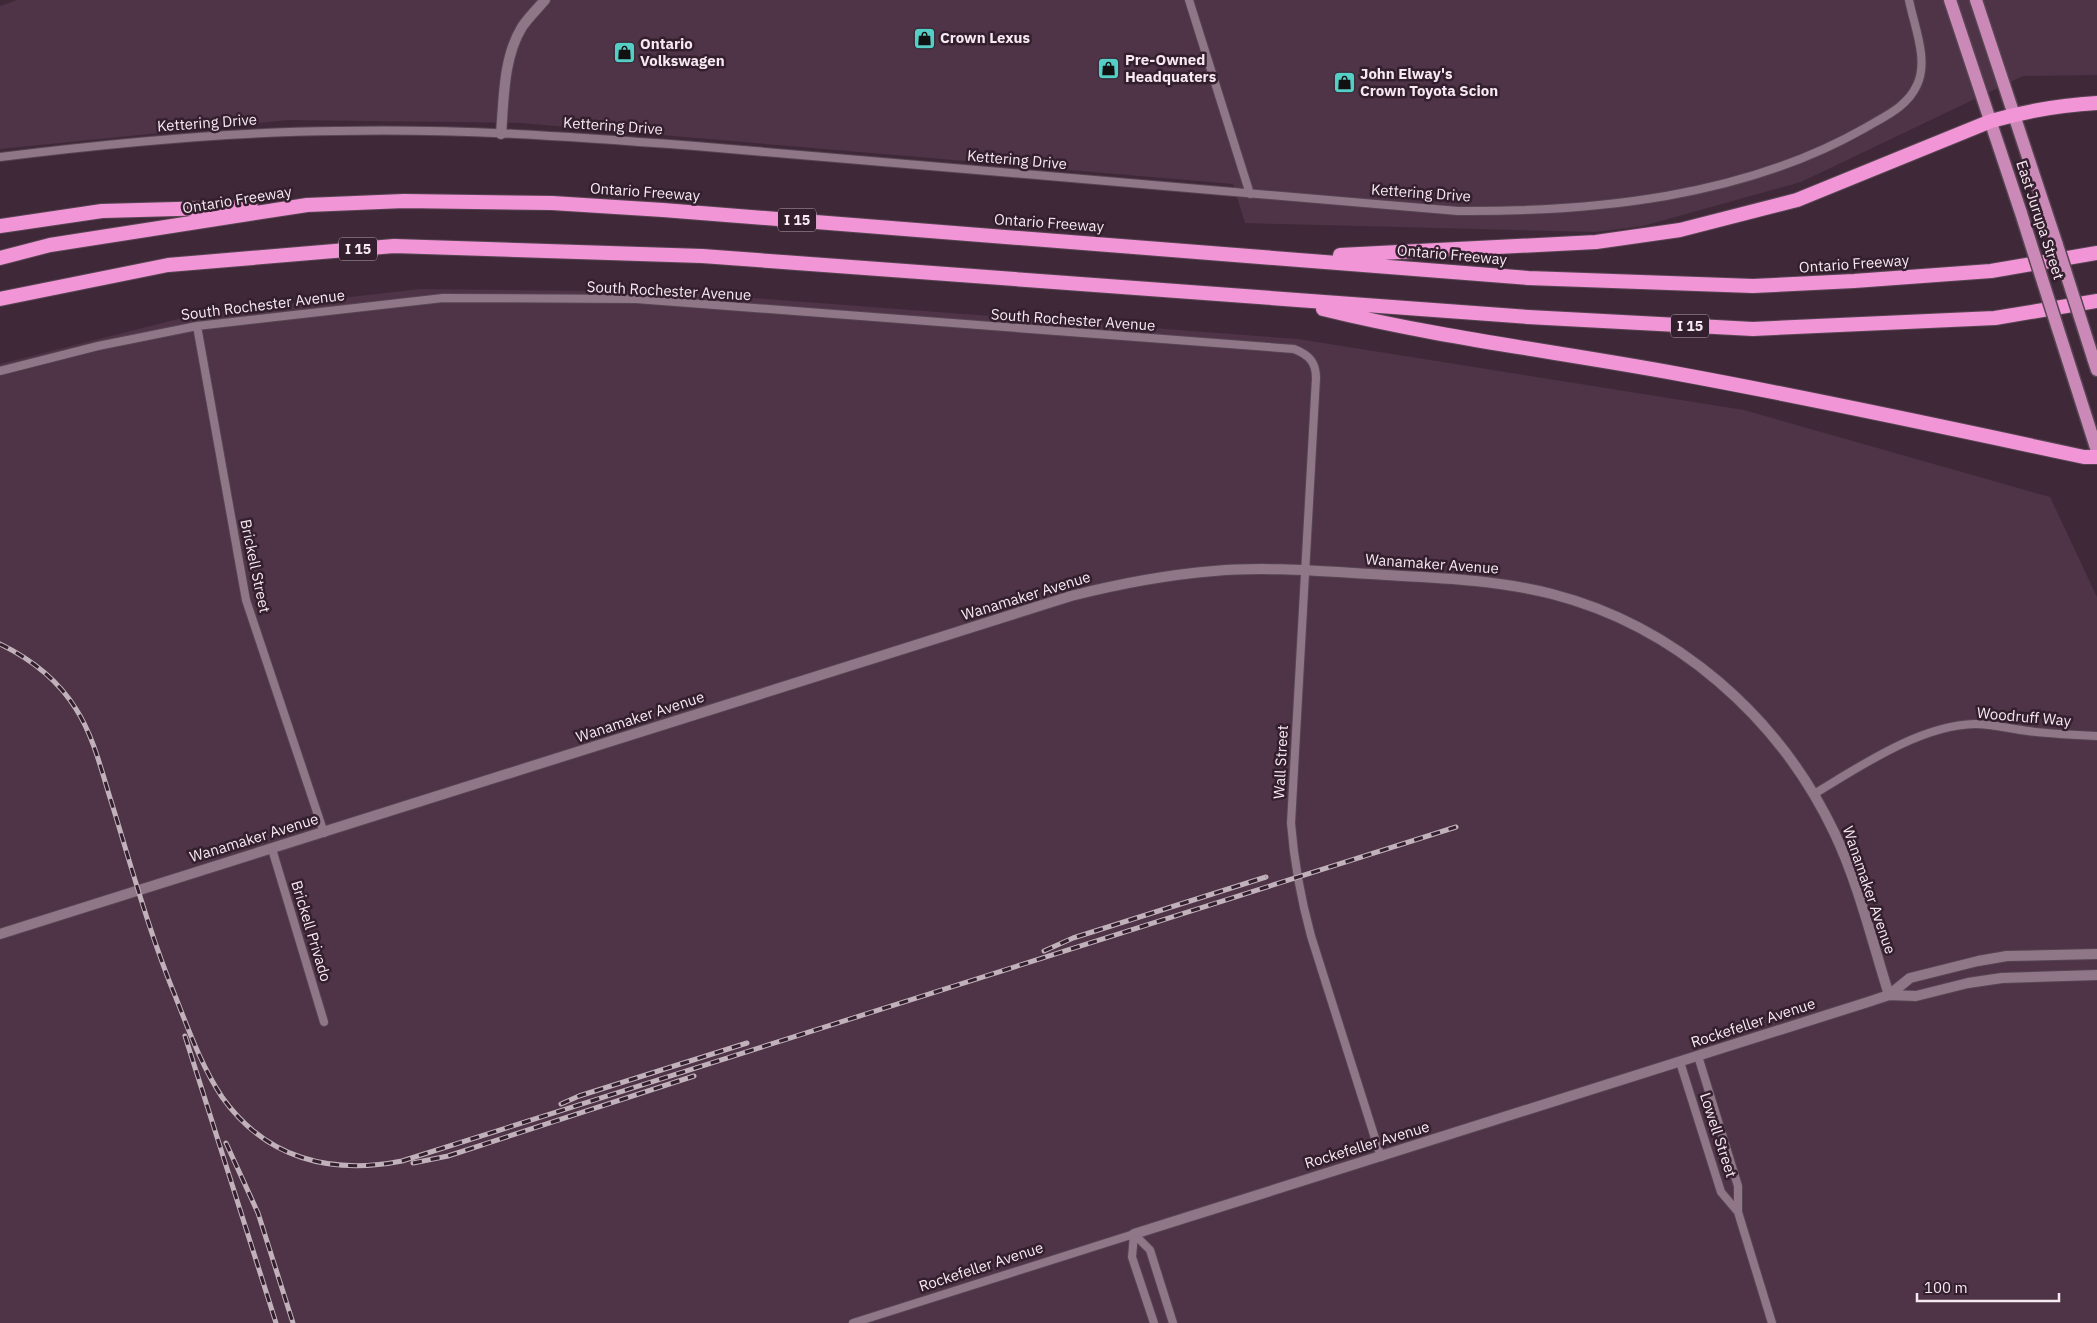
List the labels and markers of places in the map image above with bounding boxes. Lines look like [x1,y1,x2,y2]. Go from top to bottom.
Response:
shop icon: Crown Lexus [912,26,936,50]
place label: Crown Lexus [940,28,1030,47]
place label: Ontario Volkswagen [640,34,725,70]
shop icon: Ontario Volkswagen [612,41,636,65]
place label: Pre-Owned Headquaters [1125,50,1217,86]
shop icon: Pre-Owned Headquaters [1097,57,1121,81]
place label: John Elway's Crown Toyota Scion [1360,64,1498,100]
shop icon: John Elway's Crown Toyota Scion [1332,71,1356,95]

